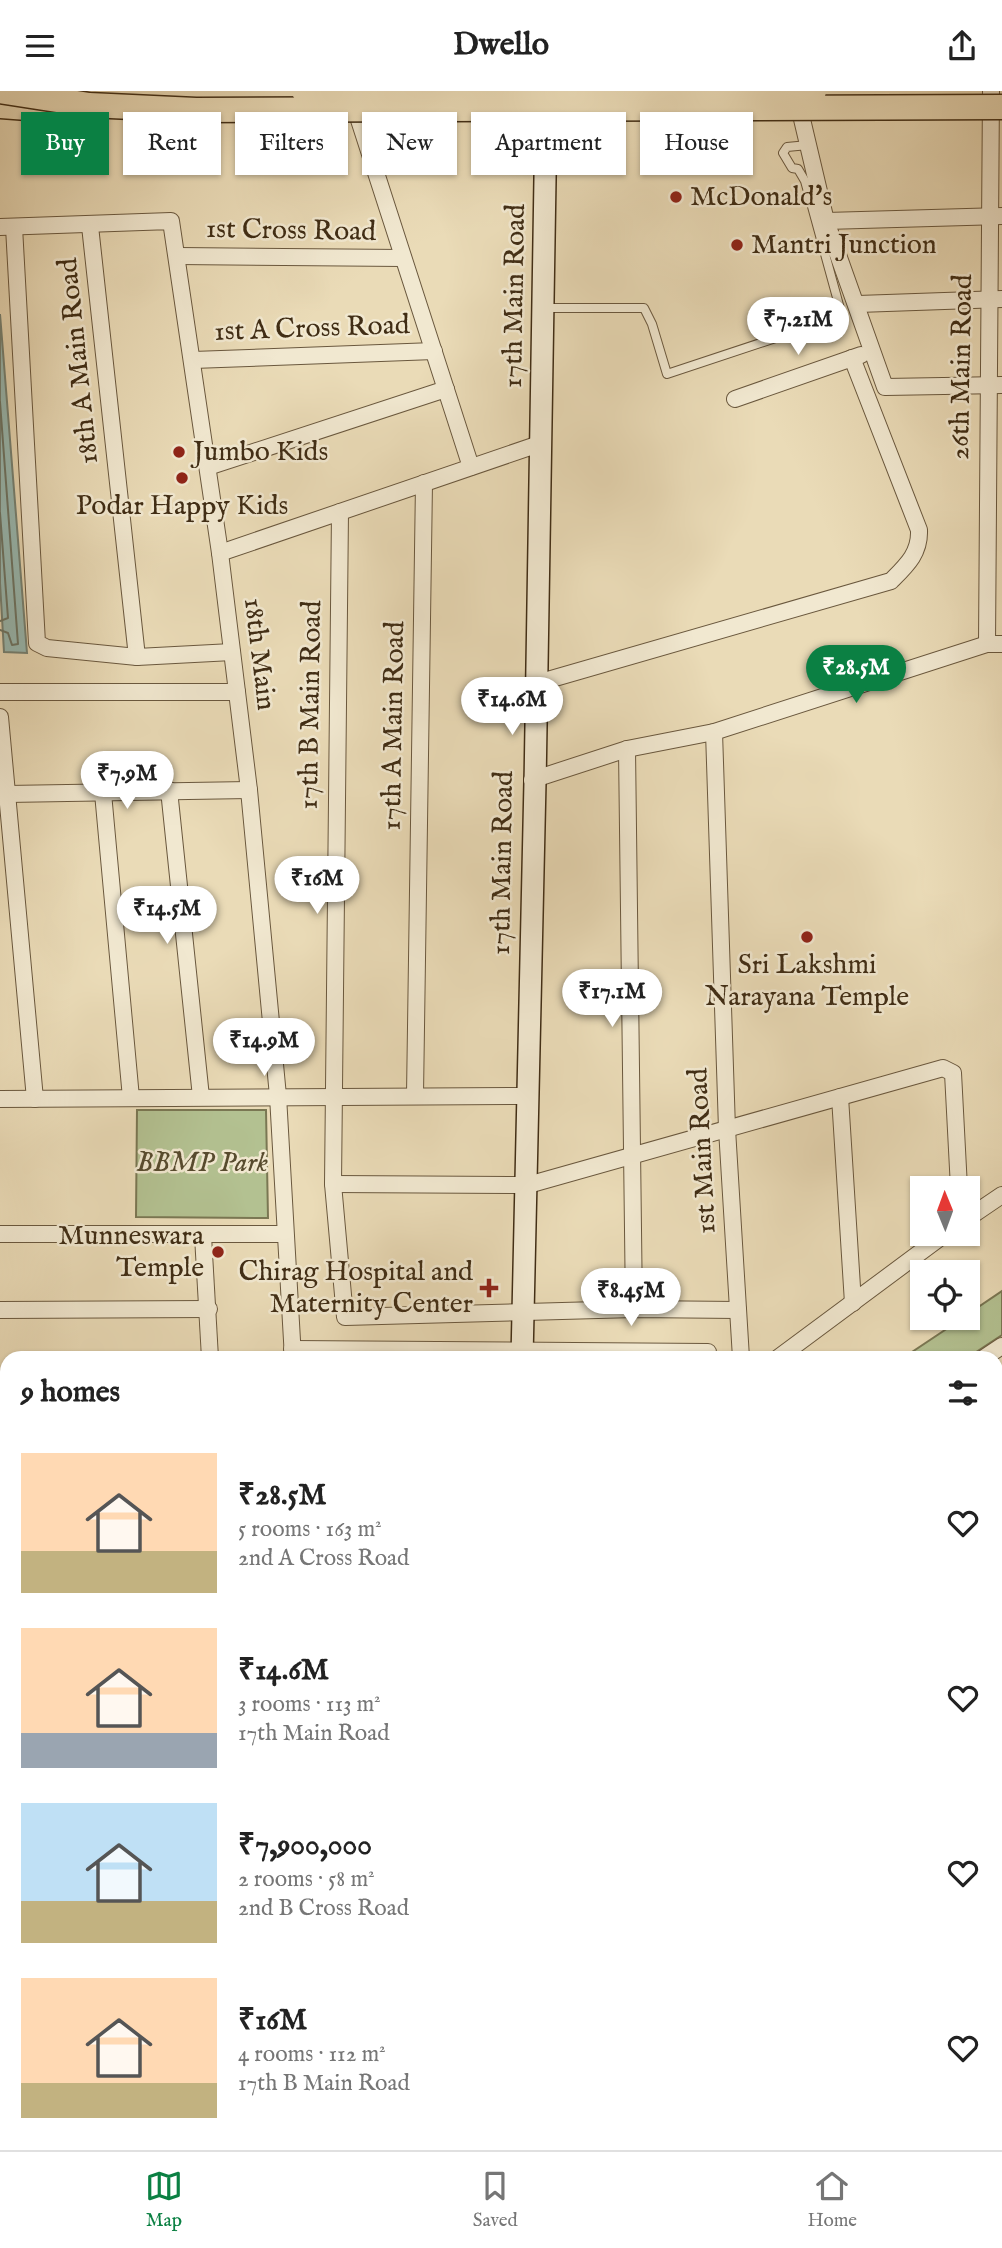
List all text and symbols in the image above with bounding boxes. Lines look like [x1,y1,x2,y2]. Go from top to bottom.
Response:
text: Dwello [453,25,549,66]
icon: menu [21,27,59,65]
icon: share [943,27,981,65]
chip: Buy [21,112,109,175]
chip: Rent [123,112,221,175]
chip: Filters [235,112,348,175]
chip: New [362,112,457,175]
chip: Apartment [471,112,626,175]
chip: House [640,112,753,175]
place label: McDonald's [690,180,832,215]
marker: McDonald's [668,189,684,205]
street label: 17th Main Road [496,203,534,388]
street label: 1st Cross Road [206,212,377,250]
place label: Mantri Junction [751,228,937,263]
marker: Mantri Junction [729,237,745,253]
street label: 18th A Main Road [51,256,107,466]
street label: 26th Main Road [943,274,981,460]
pin: ₹7.21M [741,297,855,357]
text: ₹7.21M [763,305,833,334]
street label: 1st A Cross Road [214,308,410,350]
place label: Jumbo Kids [190,435,328,470]
marker: Jumbo Kids [171,444,187,460]
marker: Podar Happy Kids [174,470,190,486]
place label: Podar Happy Kids [76,489,288,524]
street label: 18th Main [235,596,283,712]
street label: 17th B Main Road [292,600,330,810]
street label: 17th A Main Road [375,621,413,831]
pin: ₹28.5M [799,645,913,705]
text: ₹28.5M [822,653,890,682]
pin: ₹14.6M [455,677,569,737]
text: ₹14.6M [477,685,547,714]
pin: ₹7.9M [78,751,176,811]
text: ₹7.9M [97,759,157,788]
street label: 17th Main Road [484,770,522,955]
pin: ₹16M [276,857,358,916]
text: ₹16M [290,864,344,893]
pin: ₹14.5M [110,887,224,946]
text: ₹14.5M [133,894,201,923]
marker: Sri Lakshmi Narayana Temple [799,929,815,945]
place label: Sri Lakshmi Narayana Temple [705,948,909,1015]
pin: ₹17.1M [555,969,669,1029]
text: ₹17.1M [578,977,646,1006]
pin: ₹14.9M [207,1019,321,1078]
text: ₹14.9M [229,1026,299,1055]
street label: 1st Main Road [681,1067,725,1235]
park label: BBMP Park [136,1146,268,1181]
north arrow [910,1176,980,1246]
map controls [910,1176,980,1330]
place label: Munneswara Temple [58,1219,205,1286]
marker: Munneswara Temple [210,1244,226,1260]
place label: Chirag Hospital and Maternity Center [238,1255,473,1322]
button: locate [910,1260,980,1330]
pin: ₹8.45M [574,1269,688,1328]
text: ₹8.45M [597,1276,665,1305]
marker: Chirag Hospital and Maternity Center [479,1278,499,1298]
text: 9 homes [21,1374,120,1412]
icon: filters [944,1374,982,1412]
text: ₹28.5M [238,1477,327,1515]
icon: home [77,1481,161,1565]
icon: heart [944,1504,982,1542]
text: 5 rooms · 163 m² [238,1515,382,1544]
text: 2nd A Cross Road [238,1544,409,1573]
text: ₹14.6M [238,1652,329,1690]
icon: home [77,1656,161,1740]
icon: heart [944,1679,982,1717]
text: 3 rooms · 113 m² [238,1690,381,1719]
text: 17th Main Road [238,1719,389,1748]
text: ₹7,900,000 [238,1827,372,1865]
icon: home [77,1831,161,1915]
icon: heart [944,1854,982,1892]
text: 2 rooms · 58 m² [238,1865,375,1894]
text: 2nd B Cross Road [238,1894,409,1923]
text: ₹16M [238,2002,307,2040]
icon: home [77,2006,161,2090]
icon: heart [944,2029,982,2067]
text: 4 rooms · 112 m² [238,2040,386,2069]
text: 17th B Main Road [238,2069,410,2098]
tab: Map [145,2167,183,2233]
tab: Saved [473,2167,518,2233]
tab: Home [807,2167,857,2233]

